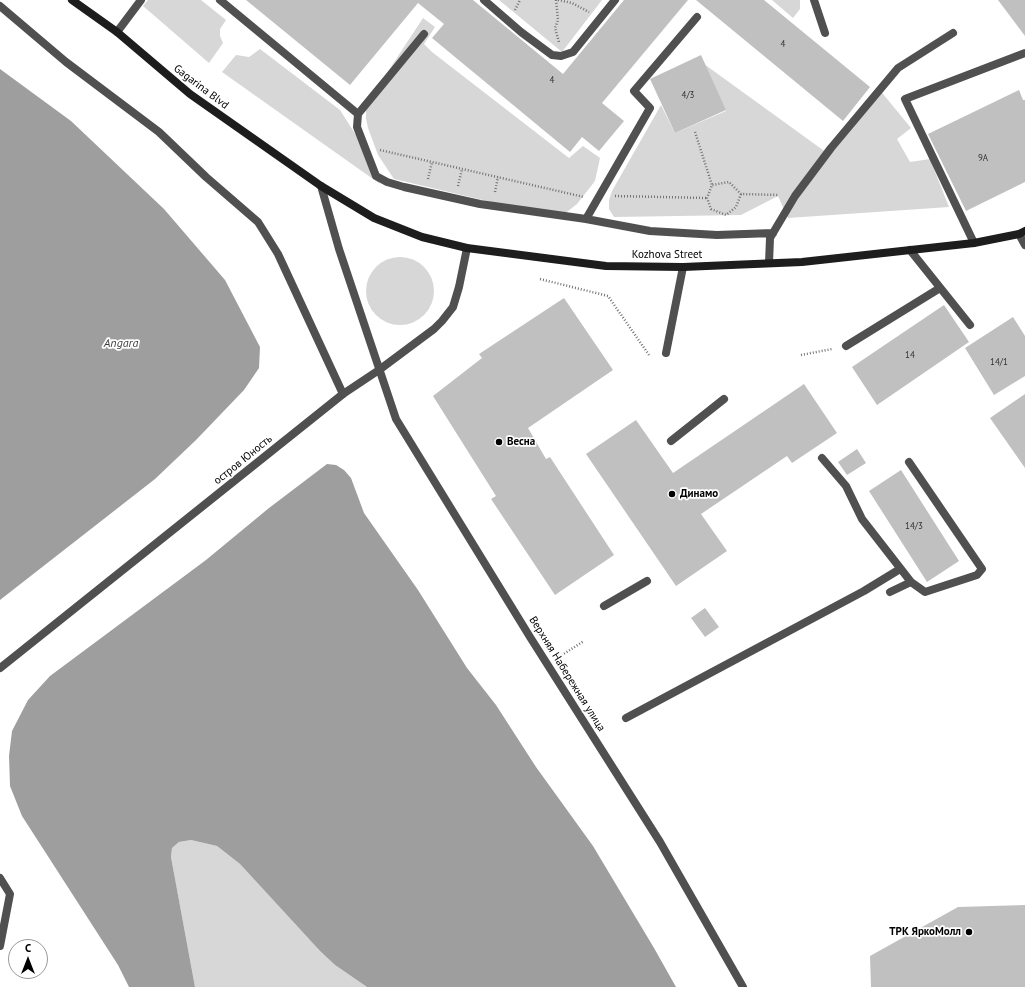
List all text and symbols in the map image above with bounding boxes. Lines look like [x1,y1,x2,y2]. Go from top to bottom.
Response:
house number: 4 [781,39,785,49]
street label: Gagarina Blvd [171,62,231,112]
house number: 4 [550,75,554,85]
house number: 4/3 [682,90,694,100]
house number: 9А [978,153,988,163]
street label: Kozhova Street [632,248,702,262]
water label: Angara [104,337,138,351]
house number: 14 [905,350,915,360]
house number: 14/1 [990,357,1008,367]
street label: остров Юность [211,432,275,488]
place label: Весна [507,435,535,449]
marker: Весна [494,437,504,447]
place label: Динамо [680,487,718,501]
marker: Динамо [667,489,677,499]
house number: 14/3 [905,521,923,531]
street label: Верхняя Набережная улица [526,614,608,734]
place label: ТРК ЯркоМолл [889,925,961,939]
marker: ТРК ЯркоМолл [964,927,974,937]
north arrow [8,939,48,979]
text: С [25,941,31,955]

